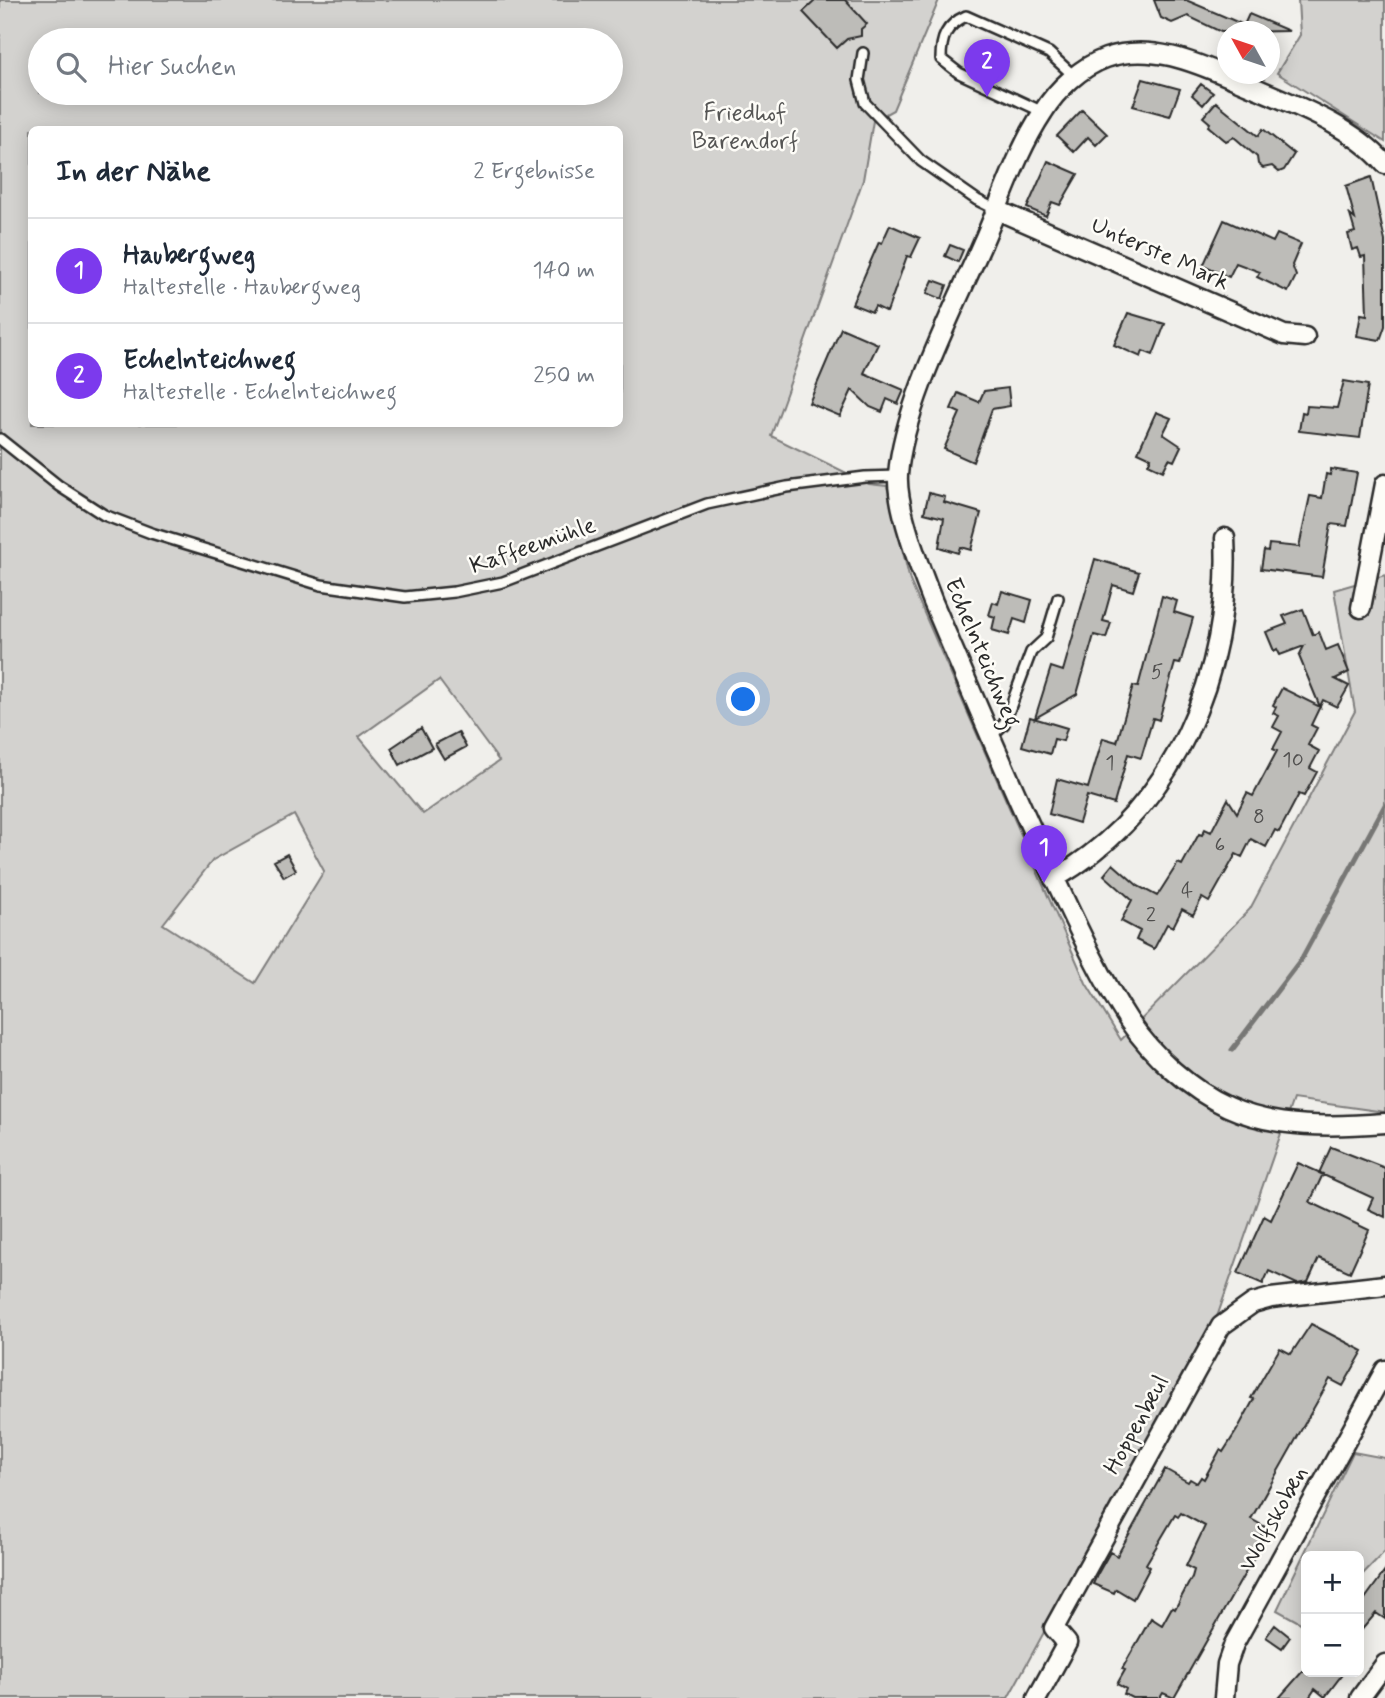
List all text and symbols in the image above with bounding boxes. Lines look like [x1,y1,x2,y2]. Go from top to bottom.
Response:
north arrow [1217,21,1280,84]
search box [28,28,623,105]
pin: 2 [964,39,1010,97]
icon: search [52,48,90,86]
text: Hier suchen [108,50,236,84]
park label: Friedhof Barendorf [692,98,798,157]
text: In der Nähe [56,152,211,191]
text: 2 Ergebnisse [473,157,595,187]
street label: Unterste Mark [1086,210,1234,298]
text: Haubergweg [123,239,255,273]
text: 1 [74,256,84,286]
text: 140 m [532,256,595,286]
text: Haltestelle · Haubergweg [123,273,361,303]
text: Echelnteichweg [123,344,296,378]
text: 2 [73,361,85,391]
text: 250 m [533,361,595,391]
text: Haltestelle · Echelnteichweg [123,378,397,408]
street label: Kaffeemühle [466,510,600,582]
street label: Echelnteichweg [934,573,1027,734]
house number: 5 [1151,658,1163,686]
your location [726,682,760,716]
house number: 10 [1282,746,1304,774]
house number: 1 [1105,749,1115,777]
house number: 8 [1253,803,1265,831]
pin: 1 [1021,825,1067,883]
house number: 6 [1215,831,1225,859]
house number: 4 [1181,877,1193,905]
house number: 2 [1146,901,1156,929]
street label: Hoppenbeul [1097,1370,1177,1480]
street label: Wolfskoben [1232,1461,1316,1577]
map controls [1301,1551,1364,1677]
button: + [1301,1551,1364,1614]
button: − [1301,1614,1364,1677]

